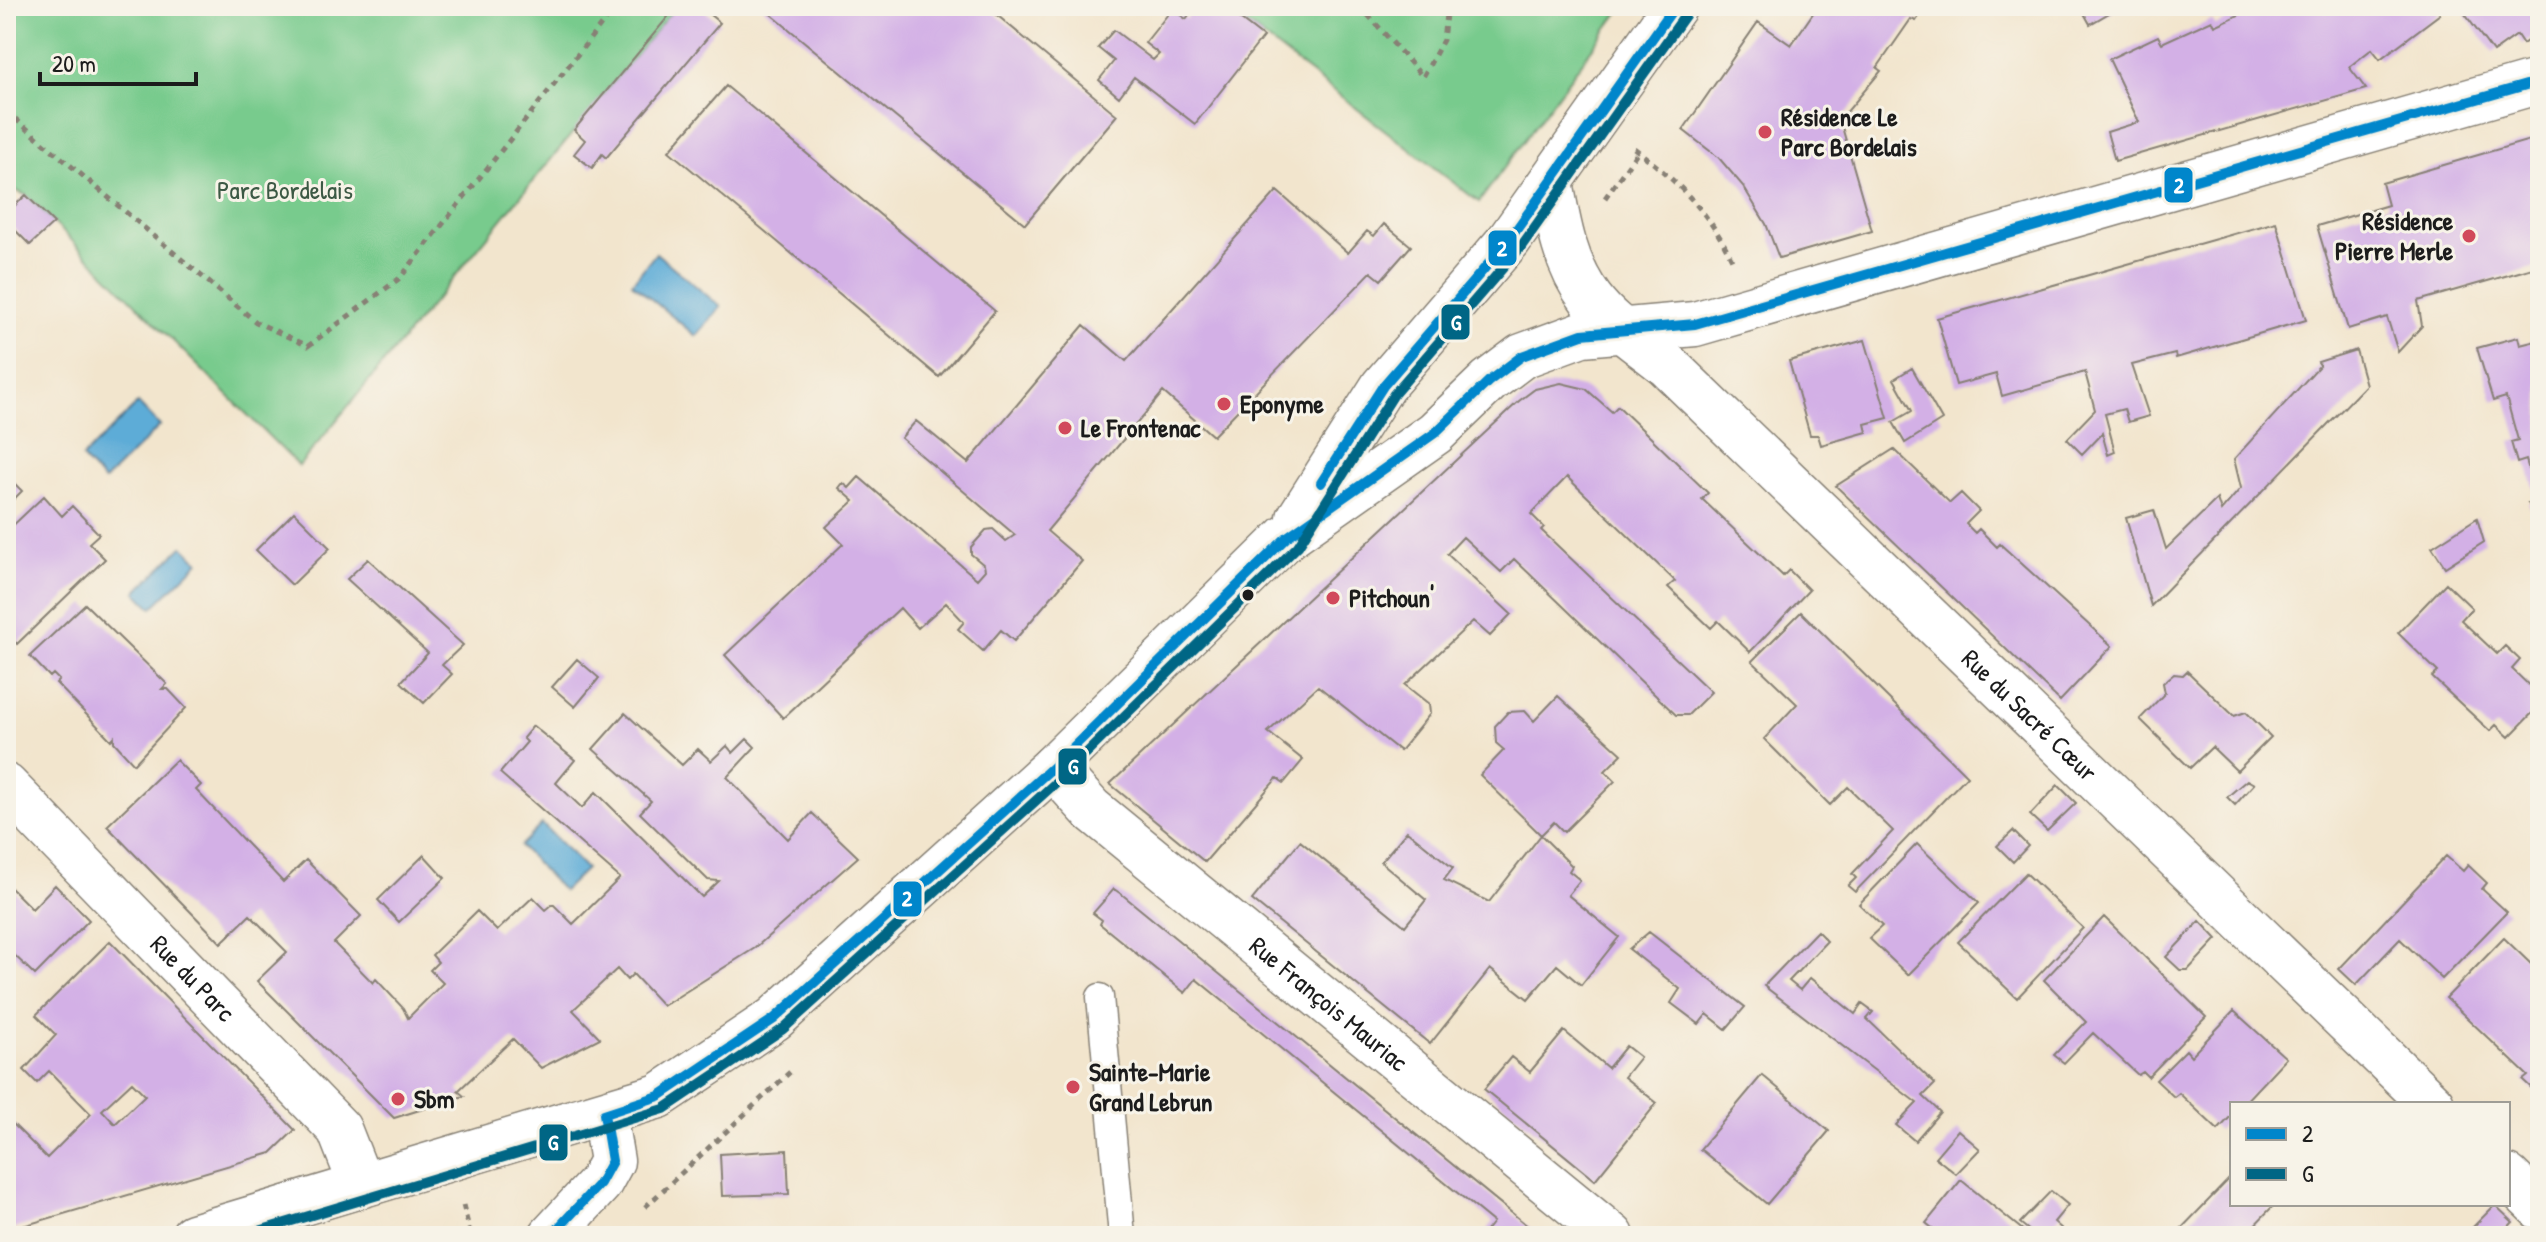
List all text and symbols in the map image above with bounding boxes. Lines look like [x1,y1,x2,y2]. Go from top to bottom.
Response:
scale bar [40,36,196,86]
text: 20 m [52,47,96,79]
place label: Résidence Le Parc Bordelais [1781,99,1917,164]
marker: Résidence Le Parc Bordelais [1756,123,1774,141]
line badge: 2 [2163,166,2194,204]
text: 2 [2174,170,2185,200]
park label: Parc Bordelais [217,172,353,207]
place label: Résidence Pierre Merle [2335,203,2454,268]
marker: Résidence Pierre Merle [2460,227,2478,245]
line badge: 2 [1487,229,1518,267]
text: 2 [1497,233,1508,263]
line badge: G [1440,303,1471,341]
text: G [1451,307,1462,337]
place label: Eponyme [1240,386,1325,422]
marker: Eponyme [1215,395,1233,413]
place label: Le Frontenac [1081,410,1201,445]
marker: Le Frontenac [1056,419,1074,437]
place label: Pitchoun' [1349,580,1434,615]
unlabelled marker [1240,587,1256,603]
marker: Pitchoun' [1324,589,1342,607]
street label: Rue du Sacré Cœur [1954,641,2105,789]
line badge: G [1057,747,1088,786]
text: G [1068,751,1079,781]
line badge: 2 [892,880,923,918]
text: 2 [902,883,913,913]
street label: Rue du Parc [143,927,243,1029]
street label: Rue François Mauriac [1243,928,1416,1079]
place label: Sainte-Marie Grand Lebrun [1089,1054,1212,1119]
marker: Sainte-Marie Grand Lebrun [1064,1078,1082,1096]
place label: Sbm [414,1081,455,1116]
marker: Sbm [389,1090,407,1108]
legend [2230,1102,2510,1206]
text: 2 [2302,1117,2313,1149]
line badge: G [538,1123,569,1162]
text: G [548,1127,559,1157]
text: G [2302,1157,2314,1189]

